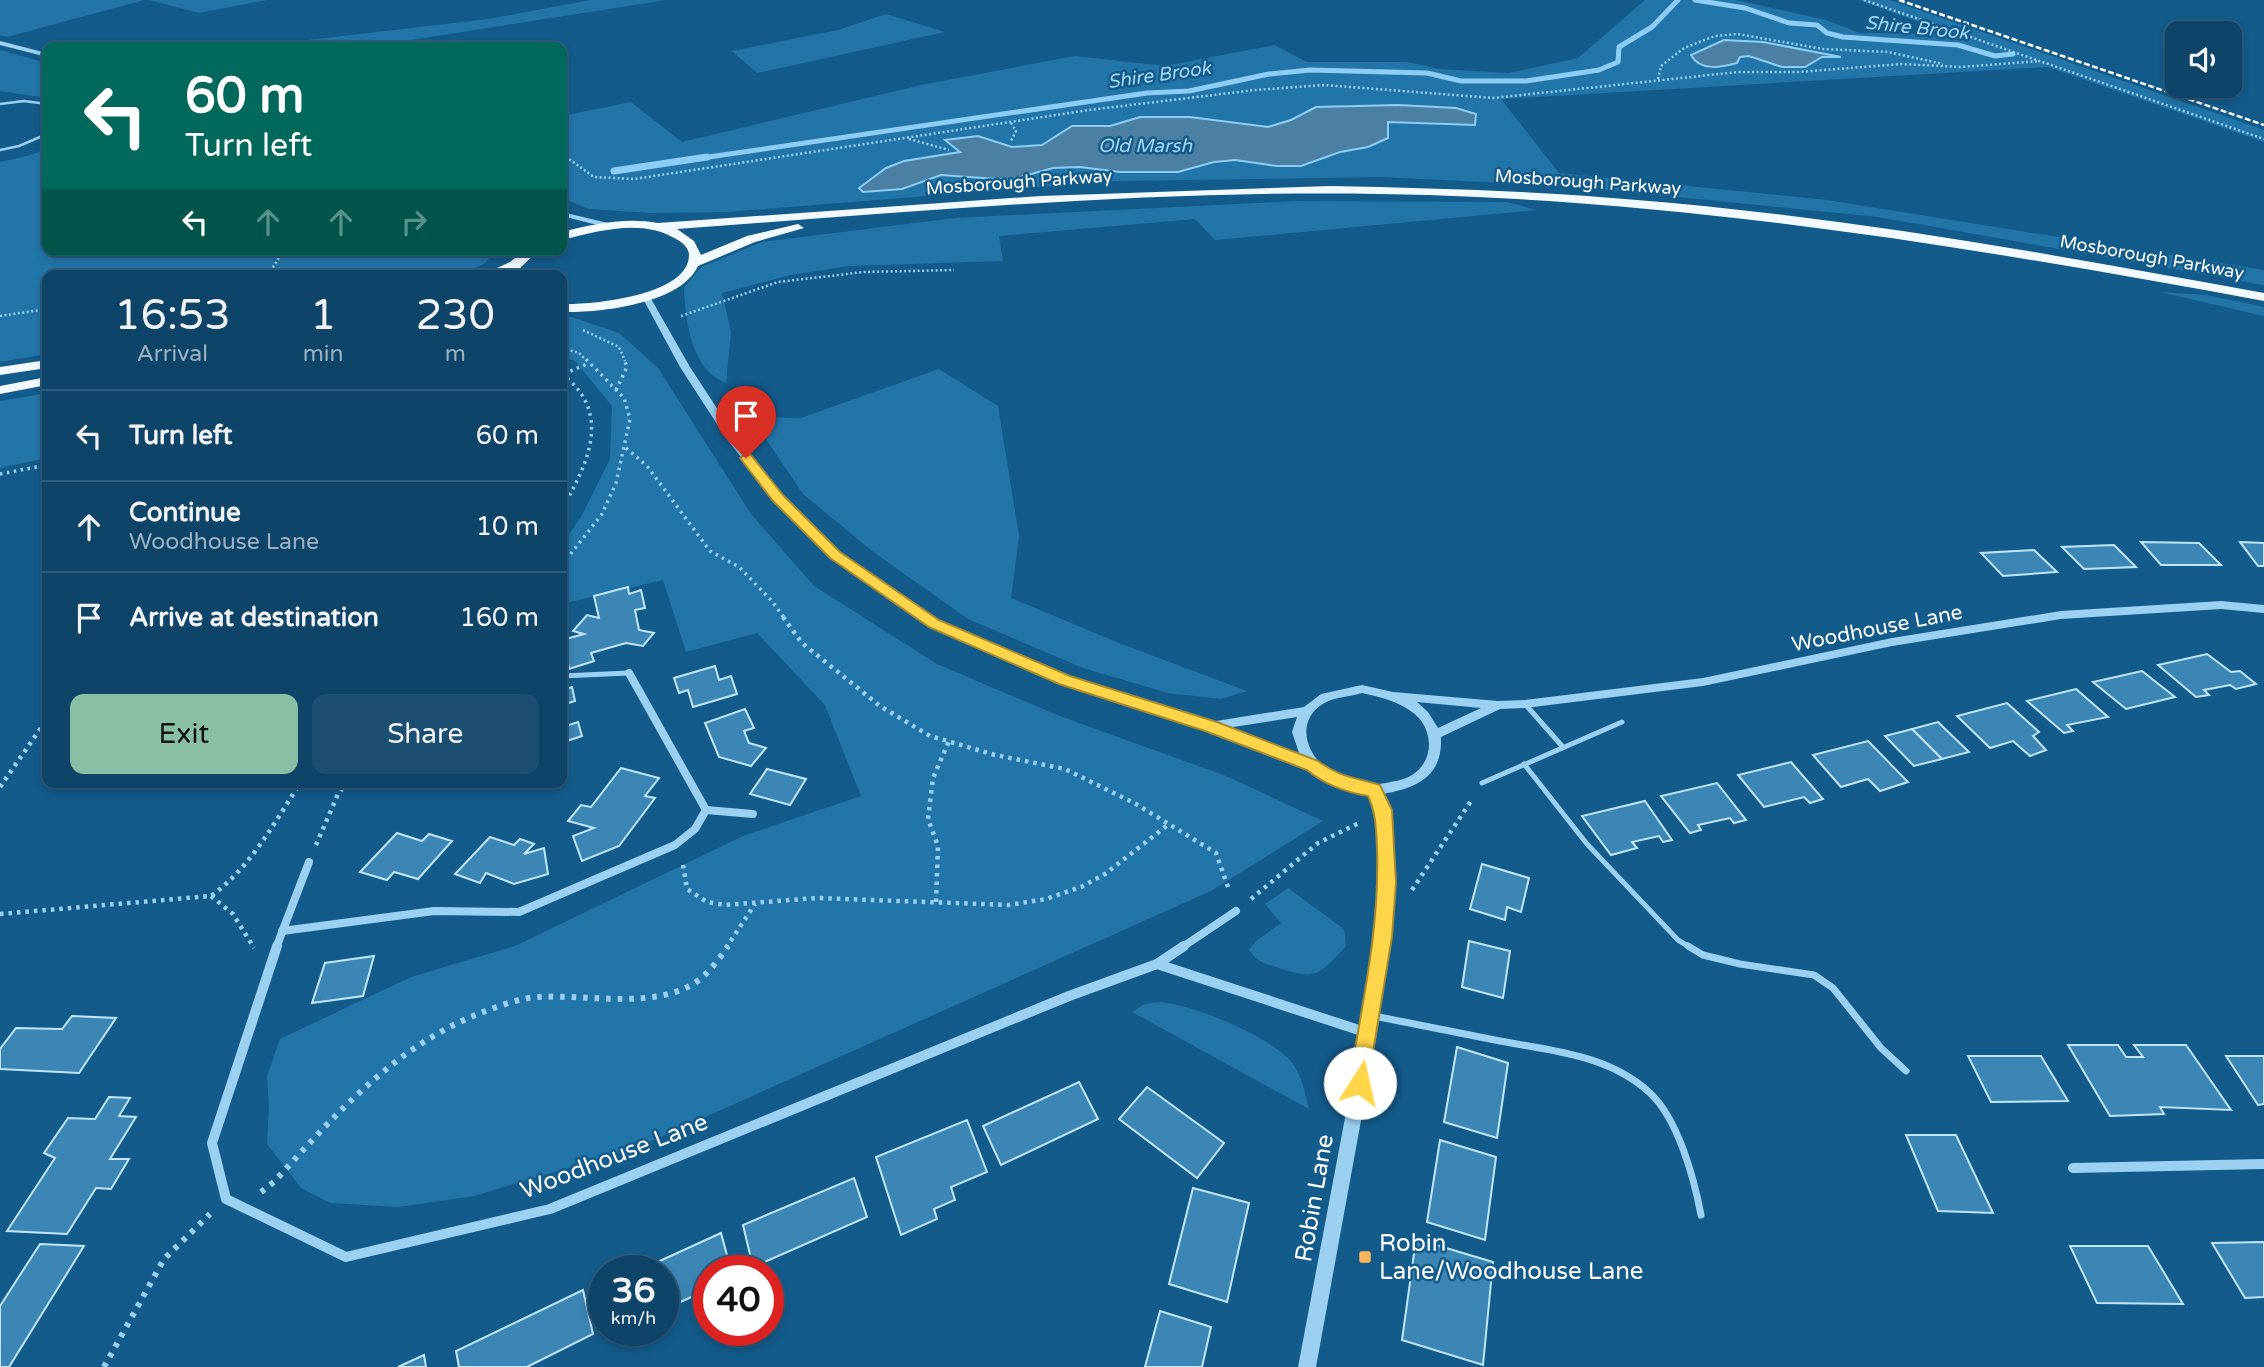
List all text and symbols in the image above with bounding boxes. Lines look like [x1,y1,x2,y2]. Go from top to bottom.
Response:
water label: Shire Brook [1864,12,1971,45]
map controls [2165,21,2242,98]
button: sound [2165,21,2242,98]
water label: Shire Brook [1106,57,1214,93]
text: 60 m [185,67,304,126]
icon: left [70,70,161,161]
text: Turn left [185,127,312,165]
water label: Old Marsh [1098,135,1192,157]
street label: Mosborough Parkway [925,164,1113,199]
street label: Mosborough Parkway [1494,165,1682,200]
icon: left [176,203,214,241]
icon: ahead [249,203,287,241]
icon: ahead [322,203,360,241]
icon: right [395,203,433,241]
street label: Mosborough Parkway [2058,230,2246,284]
text: 16:53 [114,290,231,341]
text: 1 [310,290,336,341]
text: 230 [416,290,495,341]
text: Arrival [137,340,208,368]
text: min [303,340,344,368]
text: m [445,340,466,368]
pin [716,386,776,458]
icon: arrive [727,397,765,435]
icon: left [70,417,108,455]
text: Turn left [129,420,232,451]
text: 60 m [476,420,539,451]
text: Continue [129,497,241,528]
icon: ahead [70,508,108,546]
text: 10 m [476,511,539,542]
text: Woodhouse Lane [129,528,319,556]
icon: arrive [70,599,108,637]
street label: Woodhouse Lane [1790,600,1965,657]
text: Arrive at destination [129,602,379,633]
text: 160 m [459,602,539,633]
button: Exit [70,694,298,774]
button: Share [312,694,539,774]
position arrow [1323,1046,1397,1120]
street label: Woodhouse Lane [516,1107,712,1206]
street label: Robin Lane [1289,1132,1340,1264]
place label: Robin Lane/Woodhouse Lane [1379,1229,1643,1286]
marker: Robin Lane/Woodhouse Lane [1357,1249,1373,1265]
speed limit sign: 40 [693,1255,784,1346]
text: 36 [612,1270,655,1312]
text: km/h [611,1307,656,1329]

